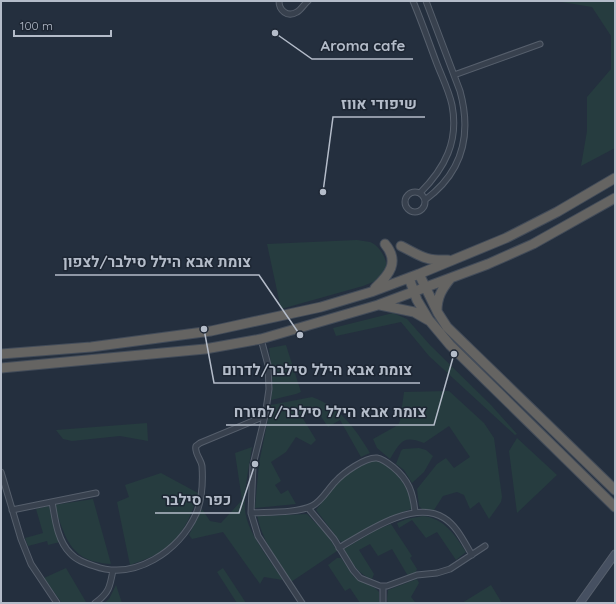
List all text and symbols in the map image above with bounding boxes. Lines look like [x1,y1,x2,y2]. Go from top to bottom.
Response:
scale bar [14,12,111,38]
text: 100 m [20,18,53,33]
callout: Aroma cafe [312,32,413,59]
text: Aroma cafe [321,36,406,55]
callout: שיפודי אווז [333,90,425,117]
text: שיפודי אווז [341,94,417,113]
callout: צומת אבא הילל סילבר/לצפון [55,248,259,275]
text: צומת אבא הילל סילבר/לצפון [63,252,251,271]
callout: צומת אבא הילל סילבר/לדרום [214,356,420,383]
text: צומת אבא הילל סילבר/לדרום [222,360,412,379]
callout: צומת אבא הילל סילבר/למזרח [226,398,434,425]
text: צומת אבא הילל סילבר/למזרח [234,402,426,421]
callout: כפר סילבר [155,486,239,513]
text: כפר סילבר [163,490,231,509]

